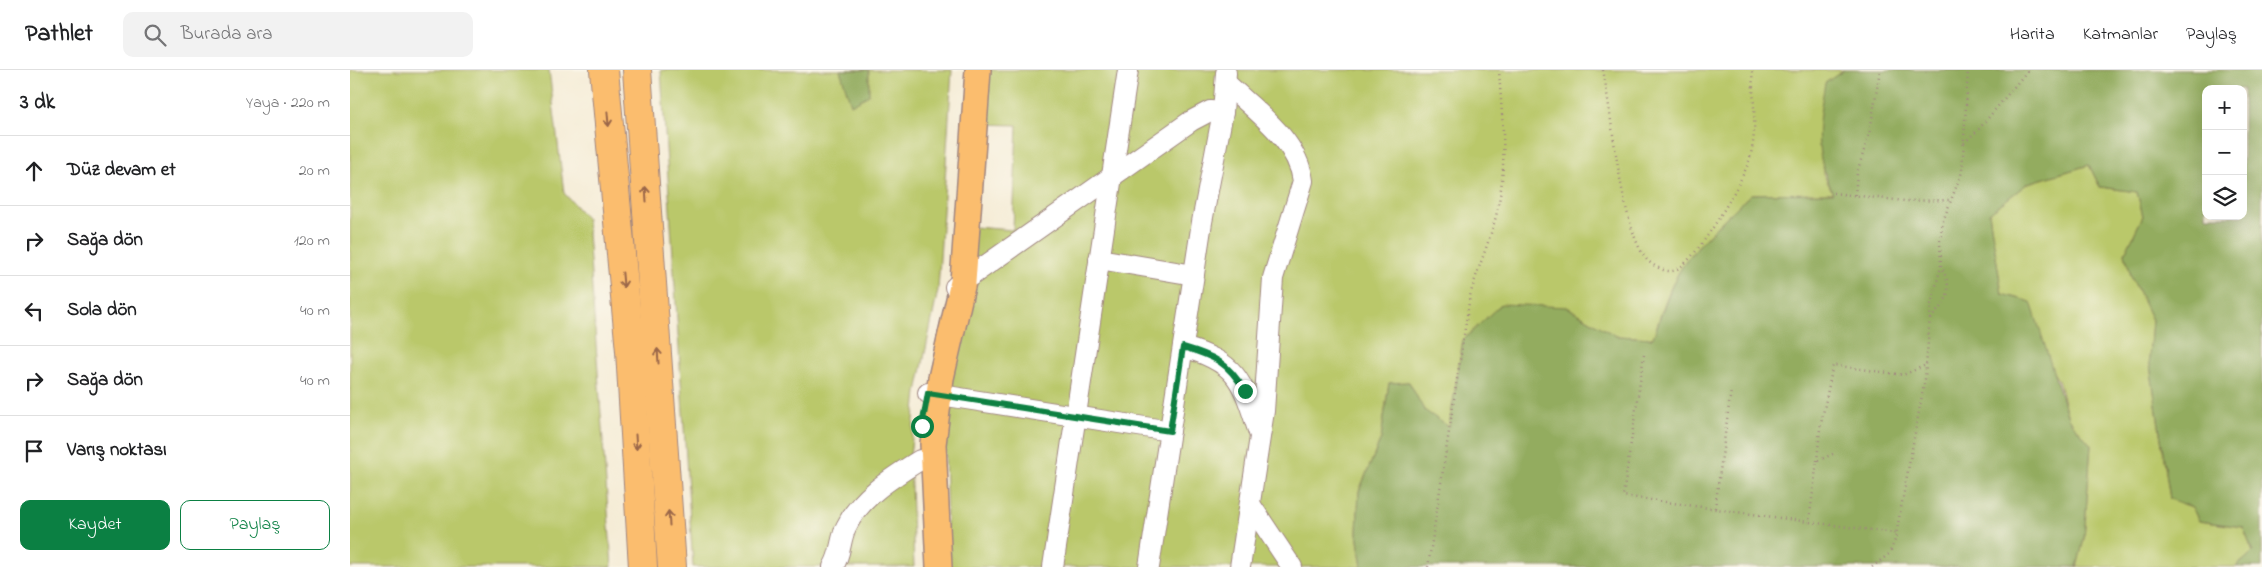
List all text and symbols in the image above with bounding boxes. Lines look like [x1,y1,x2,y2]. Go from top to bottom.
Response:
search box [123,12,473,57]
text: Pathlet [25,17,93,52]
icon: search [141,21,169,49]
text: Burada ara [181,21,273,48]
text: Harita [2010,22,2055,48]
text: Katmanlar [2083,22,2158,48]
text: Paylaş [2186,22,2237,48]
map controls [2202,85,2247,220]
button: + [2202,85,2247,130]
text: 3 dk [20,88,55,118]
text: Yaya · 220 m [246,91,330,115]
one-way arrow [603,110,613,126]
button: − [2202,130,2247,175]
icon: ahead [20,157,48,185]
text: Düz devam et [67,157,176,184]
text: 20 m [299,159,330,183]
button: layers [2202,175,2247,220]
one-way arrow [642,186,651,202]
icon: right [20,227,48,255]
text: Sağa dön [67,227,143,254]
text: 120 m [294,229,330,253]
one-way arrow [619,272,628,288]
icon: left [20,297,48,325]
text: Sola dön [67,297,137,324]
text: 40 m [300,299,330,323]
one-way arrow [653,349,662,365]
icon: right [20,367,48,395]
text: Sağa dön [67,367,143,394]
text: 40 m [300,369,330,393]
route end [1234,380,1257,403]
route start [911,415,934,438]
one-way arrow [631,434,640,450]
icon: arrive [20,437,48,465]
text: Varış noktası [67,437,167,464]
button: Kaydet [20,500,170,550]
button: Paylaş [180,500,330,550]
one-way arrow [664,511,674,527]

